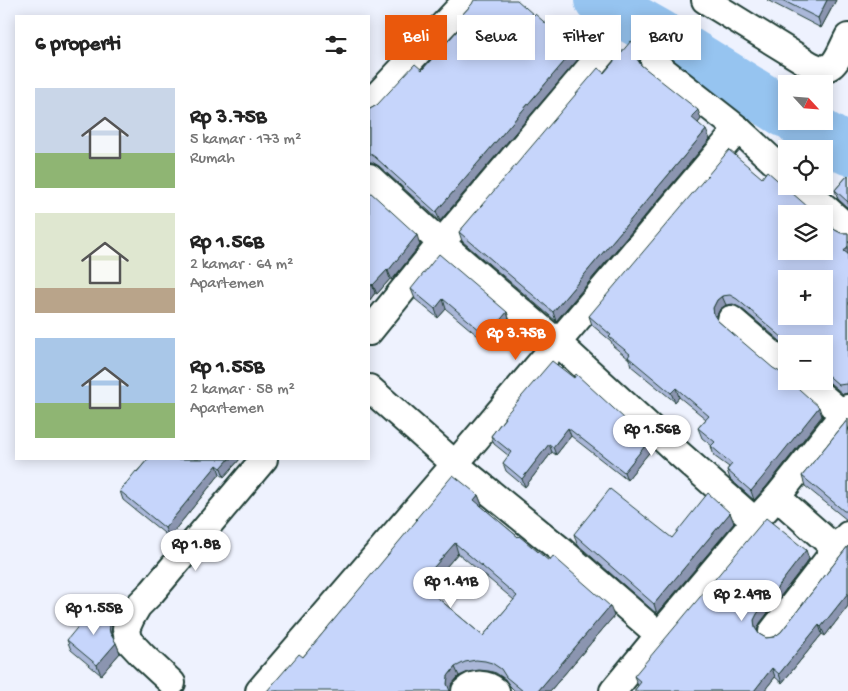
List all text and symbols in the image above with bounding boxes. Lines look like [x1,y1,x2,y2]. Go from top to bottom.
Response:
chip: Beli [385,15,447,60]
chip: Sewa [457,15,535,60]
chip: Filter [545,15,621,60]
chip: Baru [631,15,701,60]
icon: filters [322,31,350,59]
text: 6 properti [35,33,121,58]
north arrow [778,75,832,130]
map controls [778,75,833,390]
text: Rp 3.75B [190,106,267,131]
icon: home [75,108,135,168]
text: 5 kamar · 173 m² [190,131,301,150]
button: locate [778,140,833,195]
text: Rumah [190,150,235,169]
button: layers [778,205,833,260]
text: Rp 1.56B [190,231,264,256]
icon: home [75,233,135,293]
text: 2 kamar · 64 m² [190,256,293,275]
button: + [778,270,833,325]
text: Apartemen [190,275,264,294]
pin: Rp 3.75B [464,318,568,361]
text: Rp 3.75B [487,325,545,344]
button: − [778,335,833,390]
text: Rp 1.55B [190,356,264,381]
icon: home [75,358,135,418]
text: 2 kamar · 58 m² [190,381,295,400]
text: Apartemen [190,400,264,419]
pin: Rp 1.56B [600,414,704,457]
text: Rp 1.56B [624,421,680,440]
pin: Rp 1.8B [150,530,242,572]
text: Rp 1.8B [172,536,220,555]
pin: Rp 1.41B [399,566,503,609]
text: Rp 1.41B [424,573,478,592]
pin: Rp 2.49B [690,580,794,622]
text: Rp 2.49B [714,586,770,605]
pin: Rp 1.55B [42,594,146,636]
text: Rp 1.55B [66,600,122,619]

